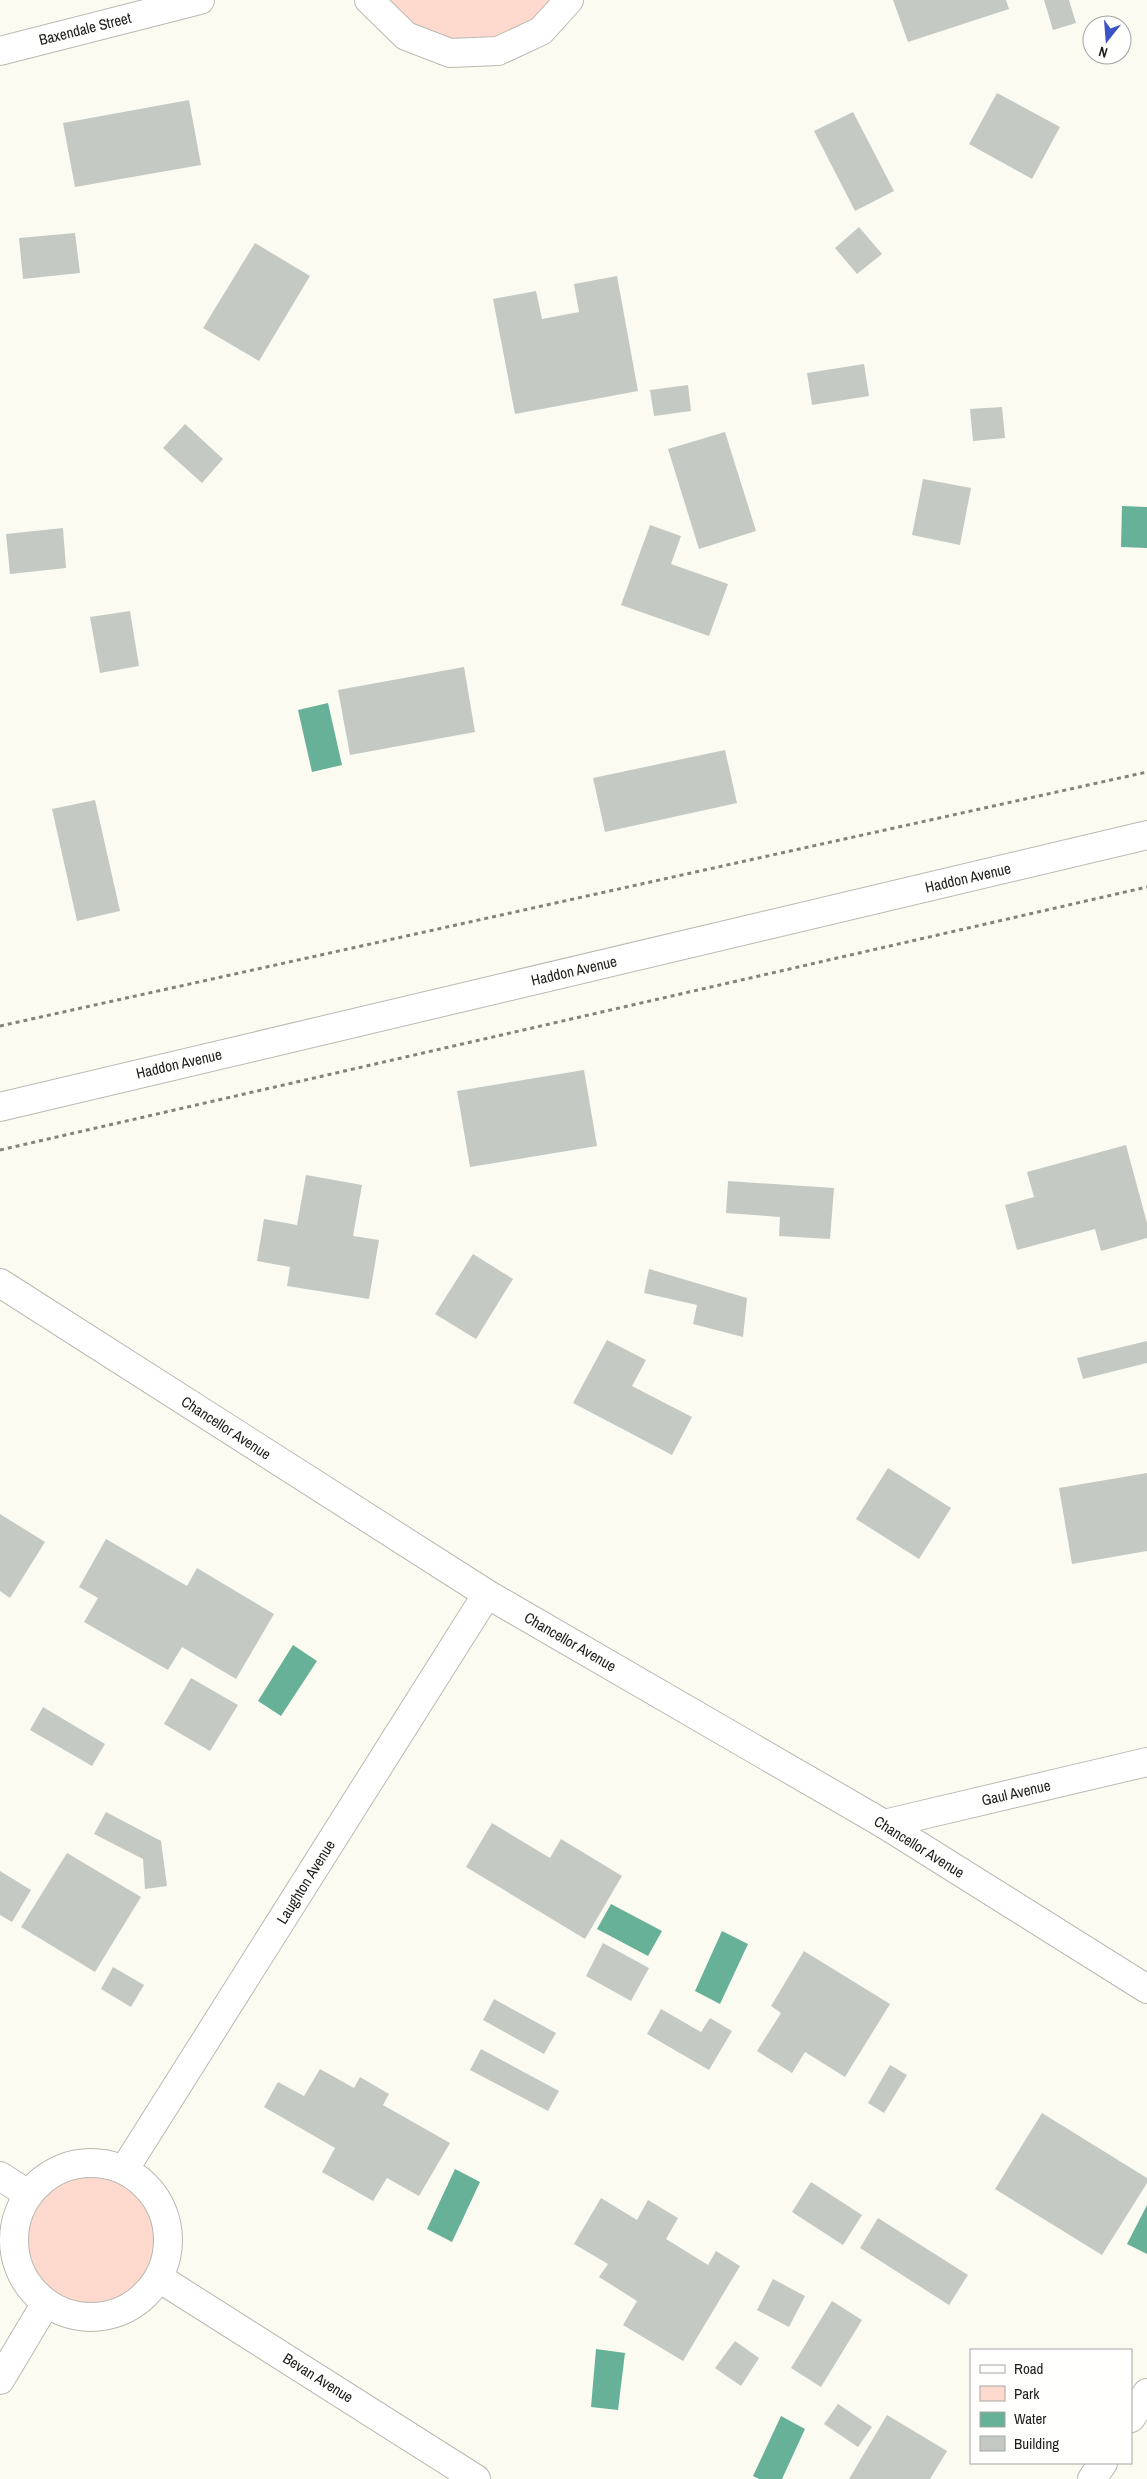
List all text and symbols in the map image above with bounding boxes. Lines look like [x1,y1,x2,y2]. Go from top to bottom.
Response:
street label: Baxendale Street [37,7,134,50]
north arrow [1082,15,1132,65]
text: N [1097,43,1110,62]
street label: Haddon Avenue [923,857,1013,898]
street label: Haddon Avenue [529,950,619,991]
street label: Haddon Avenue [134,1043,224,1084]
street label: Chancellor Avenue [177,1391,275,1465]
street label: Chancellor Avenue [520,1607,620,1676]
street label: Gaul Avenue [979,1774,1053,1811]
street label: Chancellor Avenue [870,1810,969,1883]
street label: Laughton Avenue [271,1836,340,1928]
street label: Bevan Avenue [279,2348,358,2408]
legend [970,2349,1132,2464]
text: Road [1014,2358,1043,2379]
text: Park [1014,2383,1040,2404]
text: Water [1014,2408,1046,2429]
text: Building [1014,2433,1059,2454]

